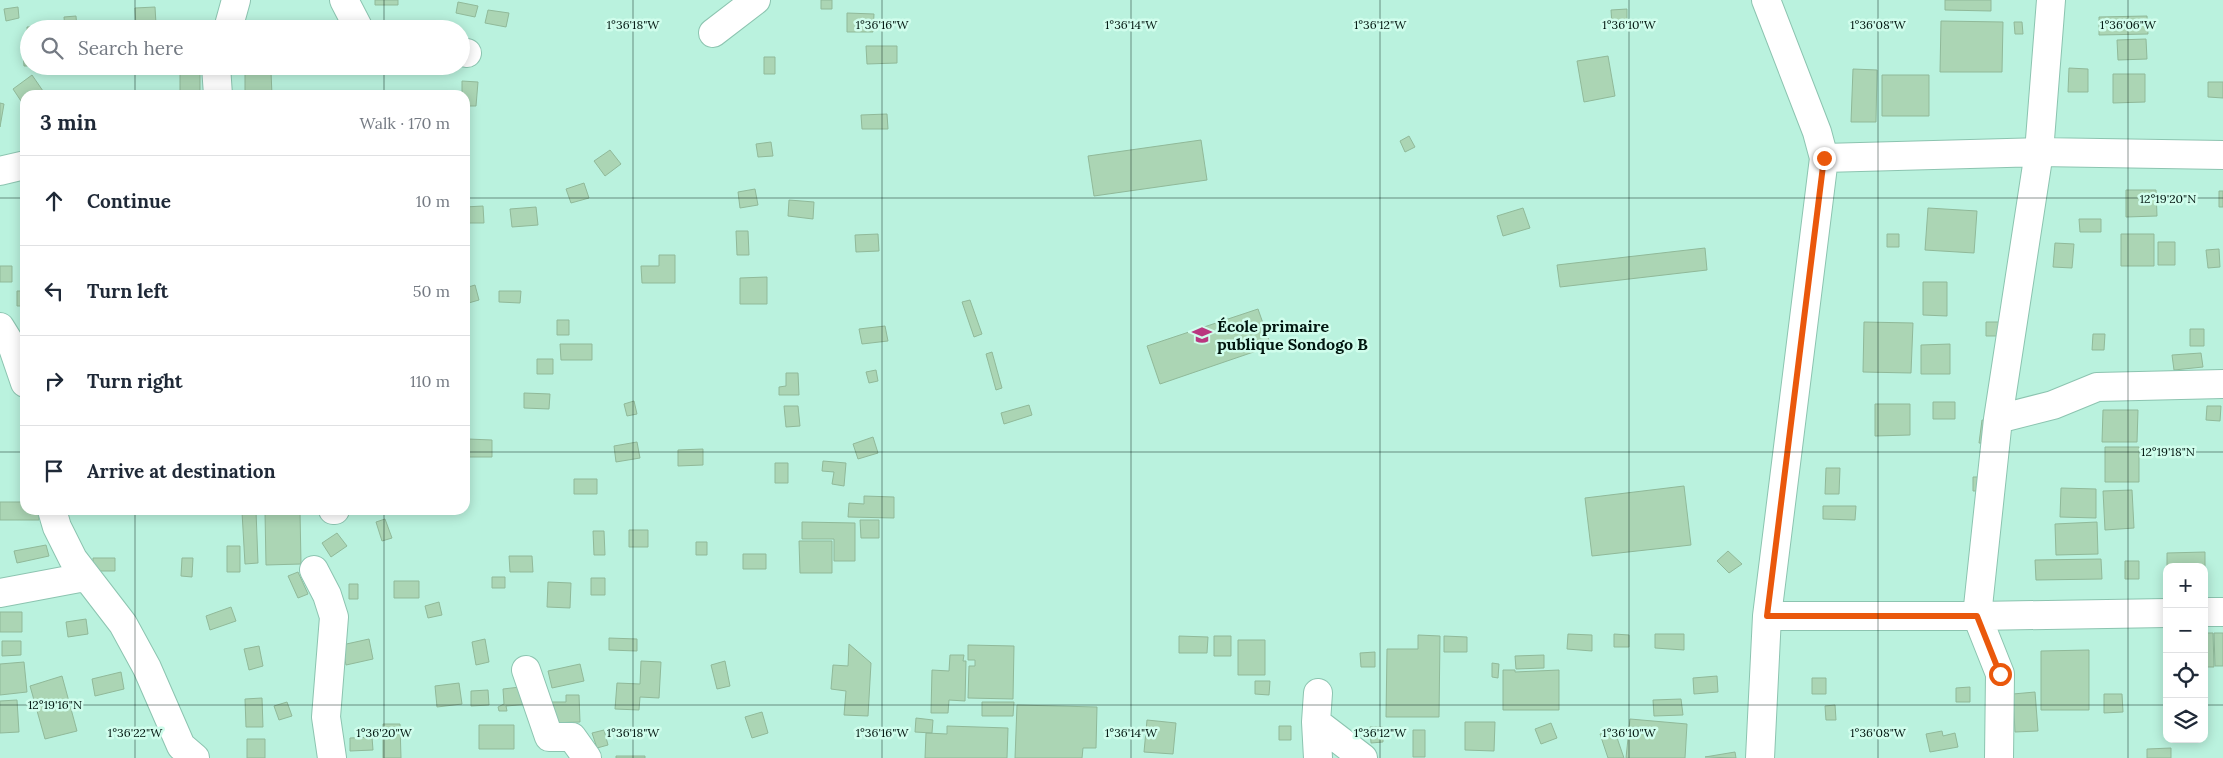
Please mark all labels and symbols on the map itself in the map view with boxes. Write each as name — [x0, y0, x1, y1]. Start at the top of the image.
text: 1°36'18"W — [607, 17, 660, 32]
text: 1°36'16"W — [856, 17, 909, 32]
text: 1°36'14"W — [1105, 17, 1158, 32]
text: 1°36'12"W — [1354, 17, 1407, 32]
text: 1°36'10"W — [1602, 17, 1657, 32]
text: 1°36'08"W — [1850, 17, 1907, 32]
text: 1°36'06"W — [2100, 17, 2157, 32]
route end — [1813, 147, 1836, 170]
text: 12°19'20"N — [2140, 191, 2196, 206]
place label: École primaire publique Sondogo B — [1217, 316, 1368, 354]
school or university icon: École primaire publique Sondogo B — [1191, 324, 1213, 346]
text: 12°19'18"N — [2141, 444, 2195, 459]
route start — [1989, 663, 2012, 686]
text: 12°19'16"N — [28, 697, 82, 712]
text: 1°36'22"W — [108, 725, 163, 740]
text: 1°36'20"W — [356, 725, 413, 740]
text: 1°36'18"W — [607, 725, 660, 740]
text: 1°36'16"W — [856, 725, 909, 740]
text: 1°36'14"W — [1105, 725, 1158, 740]
text: 1°36'12"W — [1354, 725, 1407, 740]
text: 1°36'10"W — [1602, 725, 1657, 740]
text: 1°36'08"W — [1850, 725, 1907, 740]

